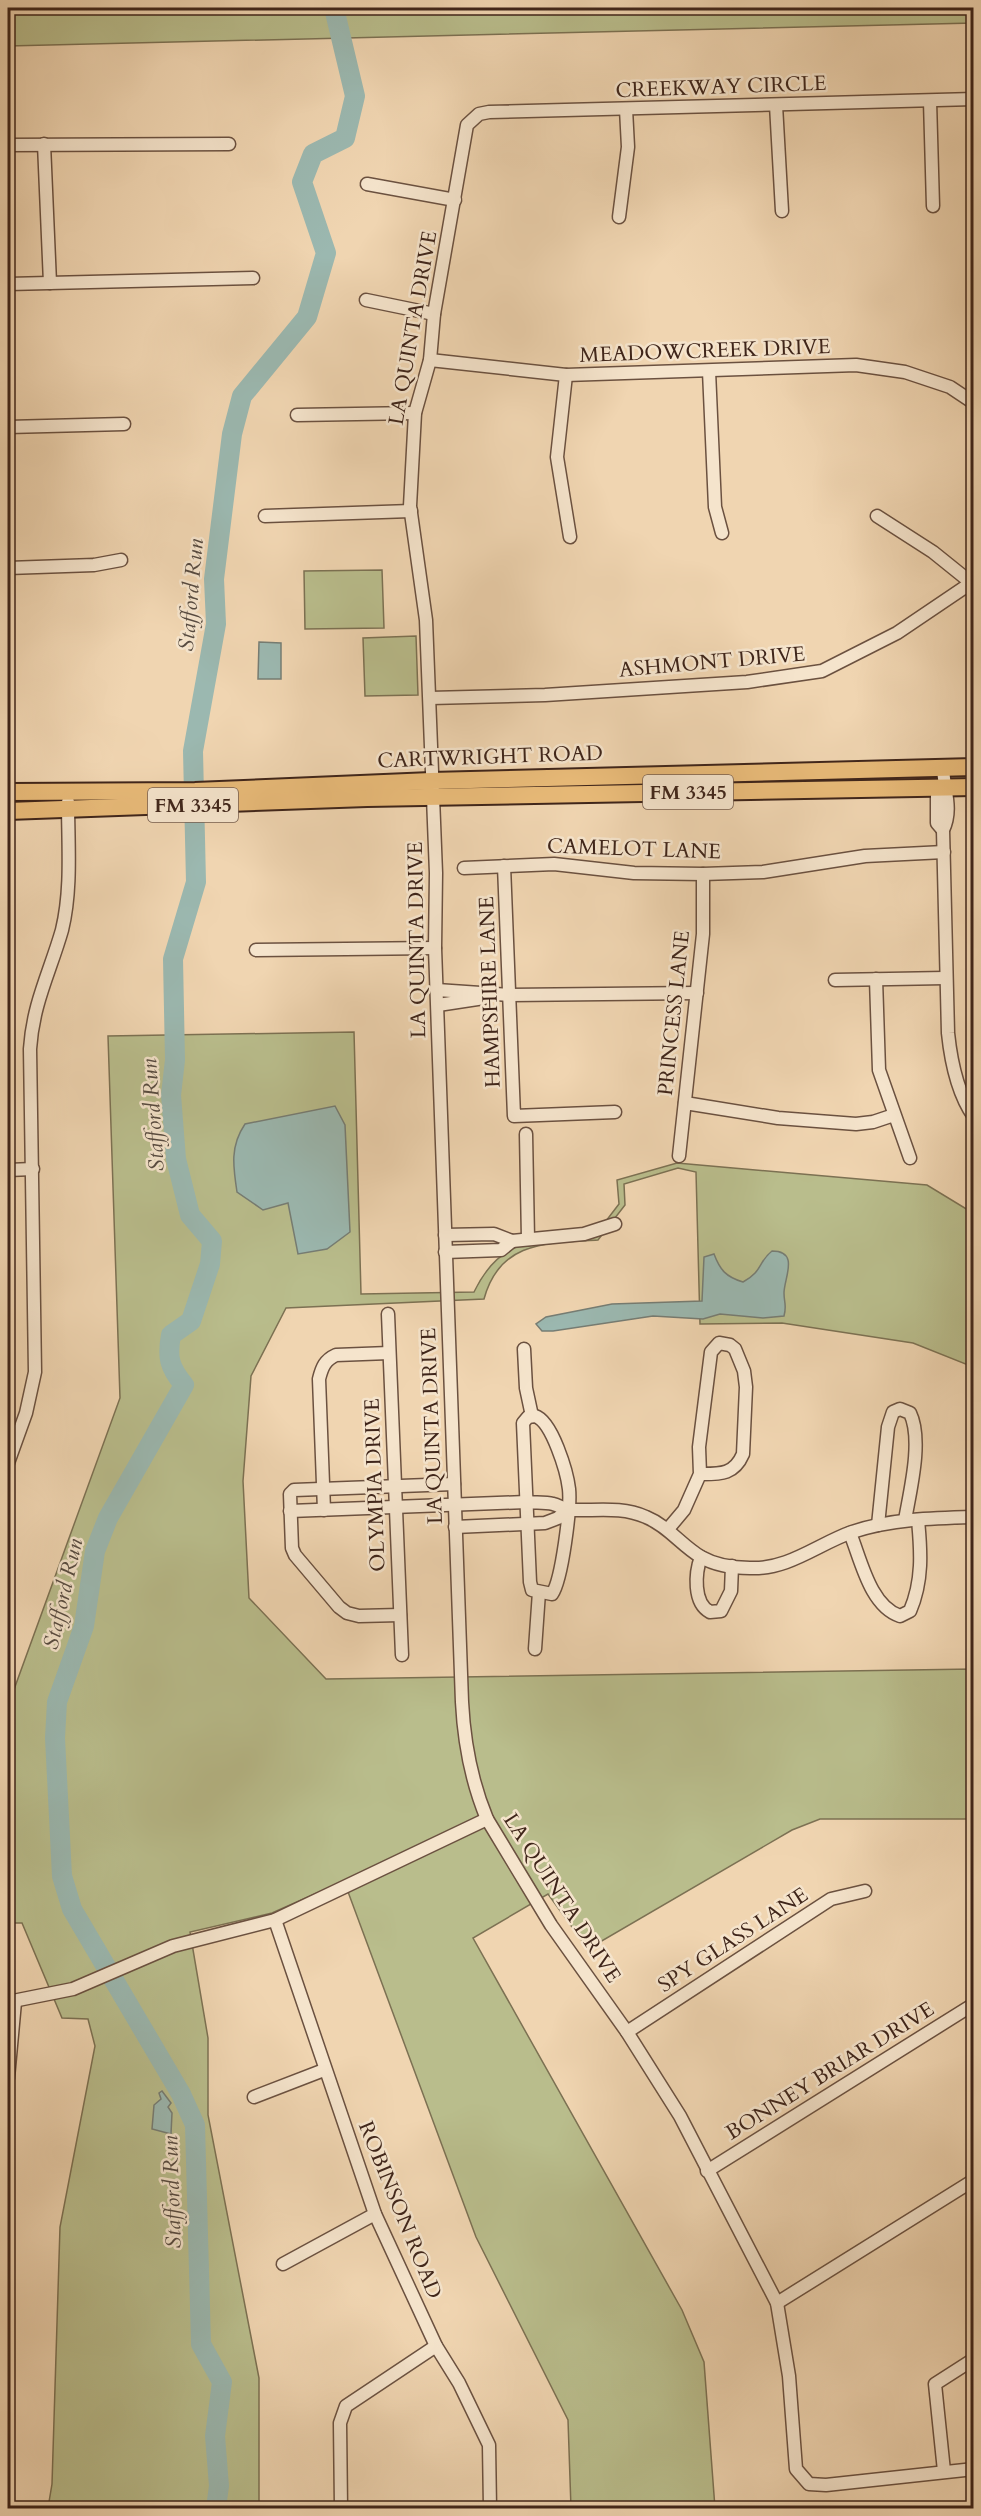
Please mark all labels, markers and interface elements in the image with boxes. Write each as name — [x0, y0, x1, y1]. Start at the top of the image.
street label: CREEKWAY CIRCLE — [615, 69, 827, 105]
street label: LA QUINTA DRIVE — [382, 229, 444, 427]
street label: MEADOWCREEK DRIVE — [579, 332, 831, 370]
water label: Stafford Run — [171, 537, 211, 653]
street label: ASHMONT DRIVE — [618, 639, 806, 685]
street label: CARTWRIGHT ROAD — [377, 739, 603, 775]
road number: FM 3345 — [643, 775, 733, 809]
road number: FM 3345 — [148, 788, 238, 822]
street label: CAMELOT LANE — [546, 831, 722, 867]
street label: LA QUINTA DRIVE — [401, 841, 433, 1039]
street label: HAMPSHIRE LANE — [472, 896, 508, 1088]
street label: PRINCESS LANE — [651, 929, 697, 1097]
water label: Stafford Run — [134, 1057, 172, 1172]
street label: LA QUINTA DRIVE — [414, 1327, 450, 1525]
street label: OLYMPIA DRIVE — [357, 1398, 393, 1572]
water label: Stafford Run — [36, 1535, 90, 1652]
street label: LA QUINTA DRIVE — [496, 1808, 628, 1988]
street label: SPY GLASS LANE — [652, 1881, 814, 1999]
street label: BONNEY BRIAR DRIVE — [720, 1995, 940, 2147]
street label: ROBINSON ROAD — [351, 2117, 449, 2303]
water label: Stafford Run — [155, 2135, 189, 2249]

